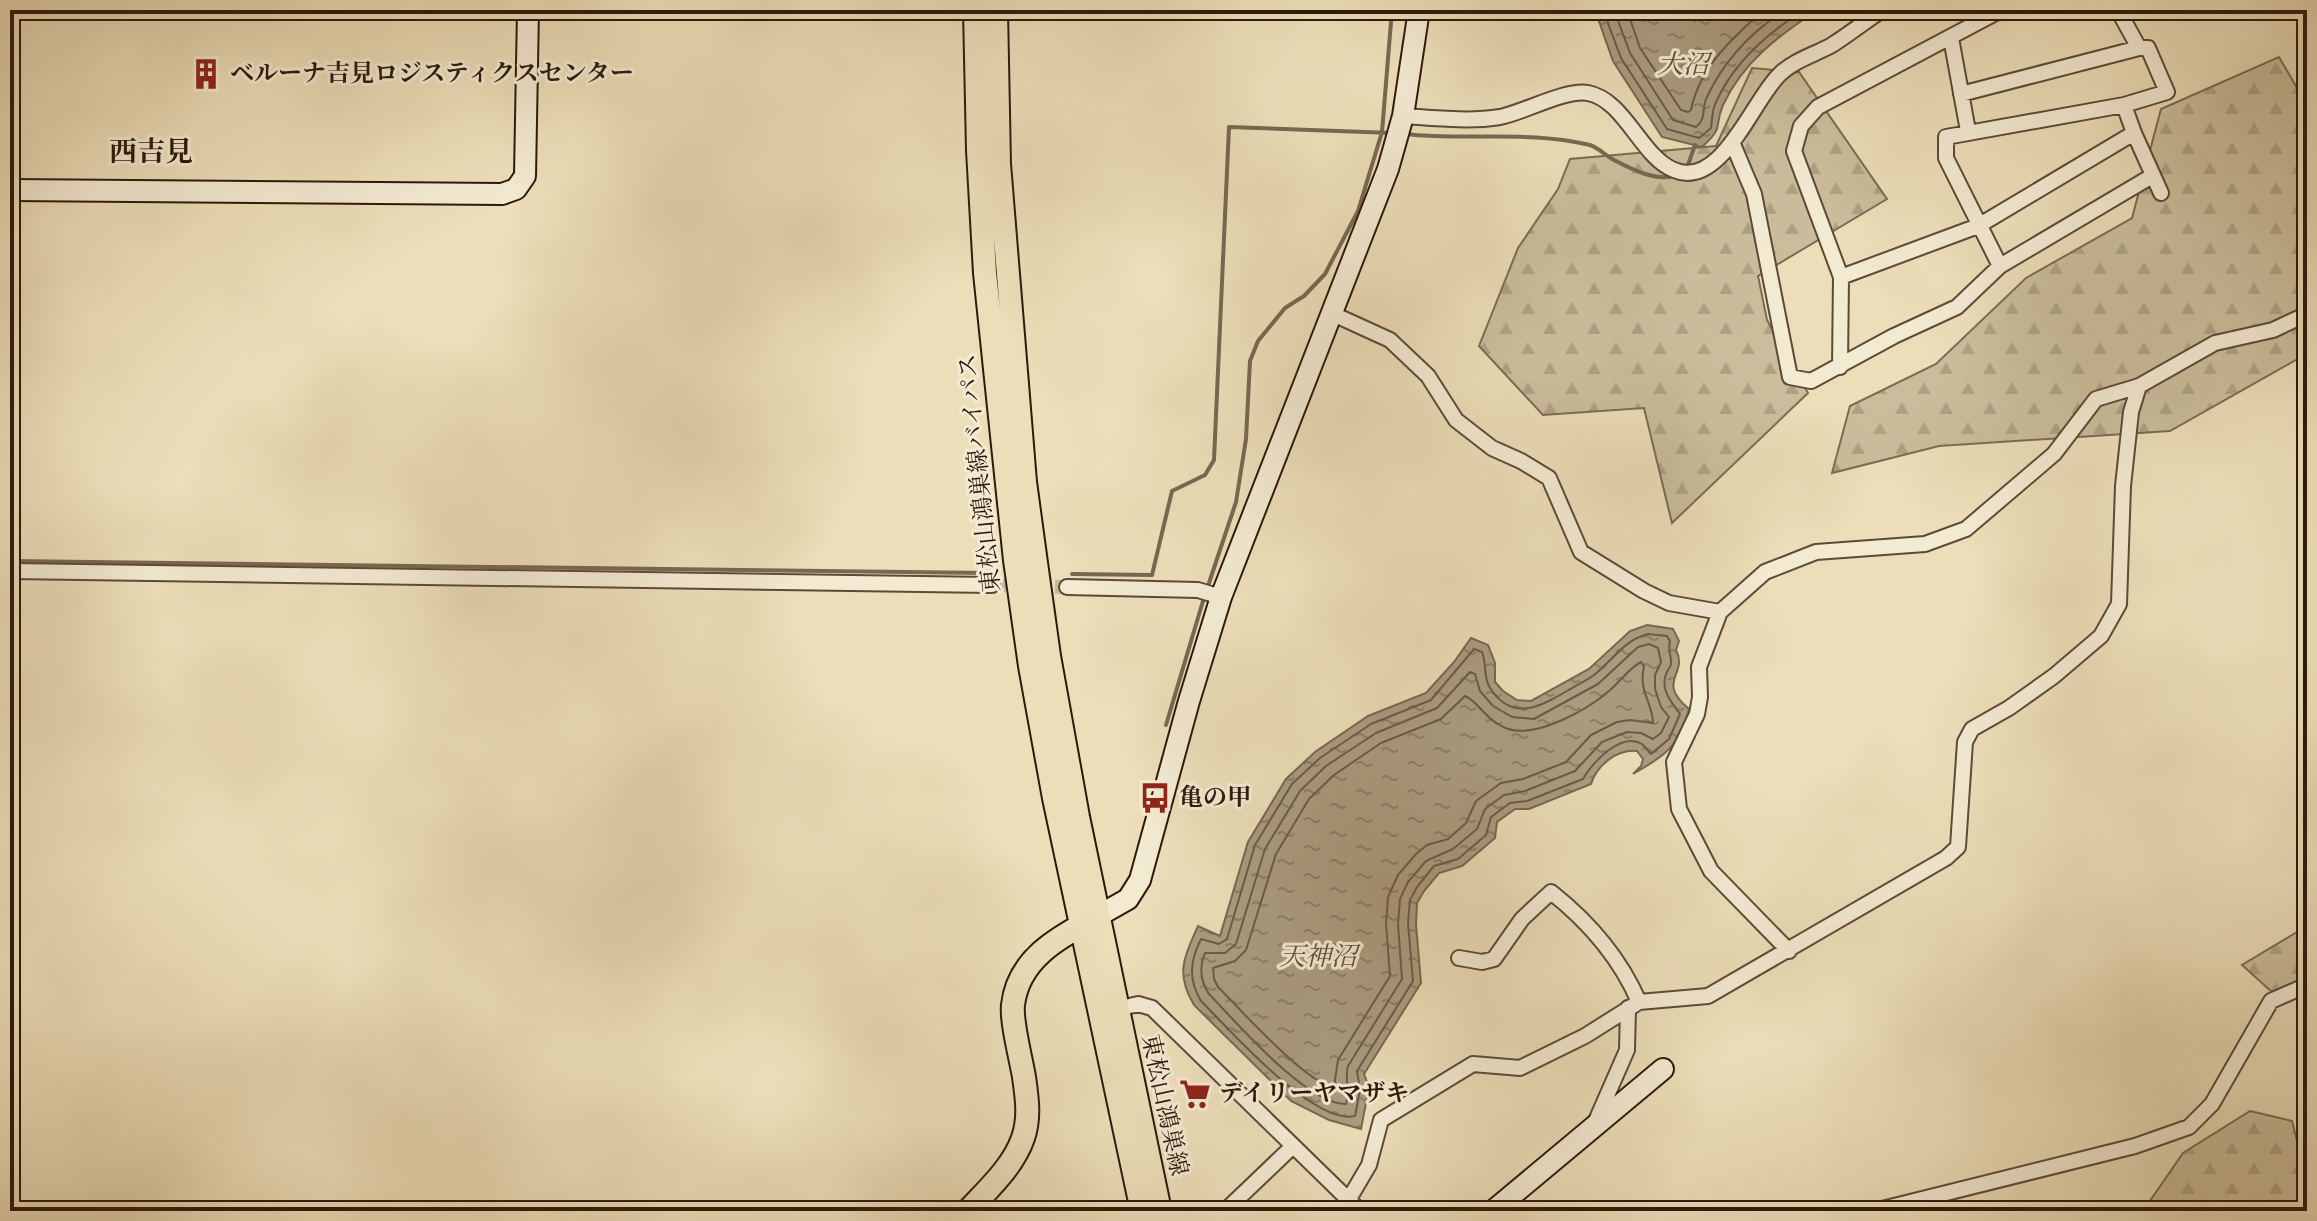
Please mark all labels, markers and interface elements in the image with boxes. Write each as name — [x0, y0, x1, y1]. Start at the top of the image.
water label: 大沼 — [1657, 49, 1713, 81]
building icon: ベルーナ吉見ロジスティクスセンター — [189, 57, 223, 91]
place label: ベルーナ吉見ロジスティクスセンター — [230, 59, 634, 89]
district label: 西吉見 — [109, 135, 193, 170]
street label: 東松山鴻巣線バイパス — [953, 352, 1007, 594]
bus stop icon: 亀の甲 — [1138, 781, 1172, 815]
place label: 亀の甲 — [1179, 783, 1251, 813]
water label: 天神沼 — [1279, 941, 1361, 973]
street label: 東松山鴻巣線 — [1134, 1031, 1194, 1179]
supermarket icon: デイリーヤマザキ — [1178, 1077, 1212, 1111]
place label: デイリーヤマザキ — [1219, 1079, 1409, 1109]

